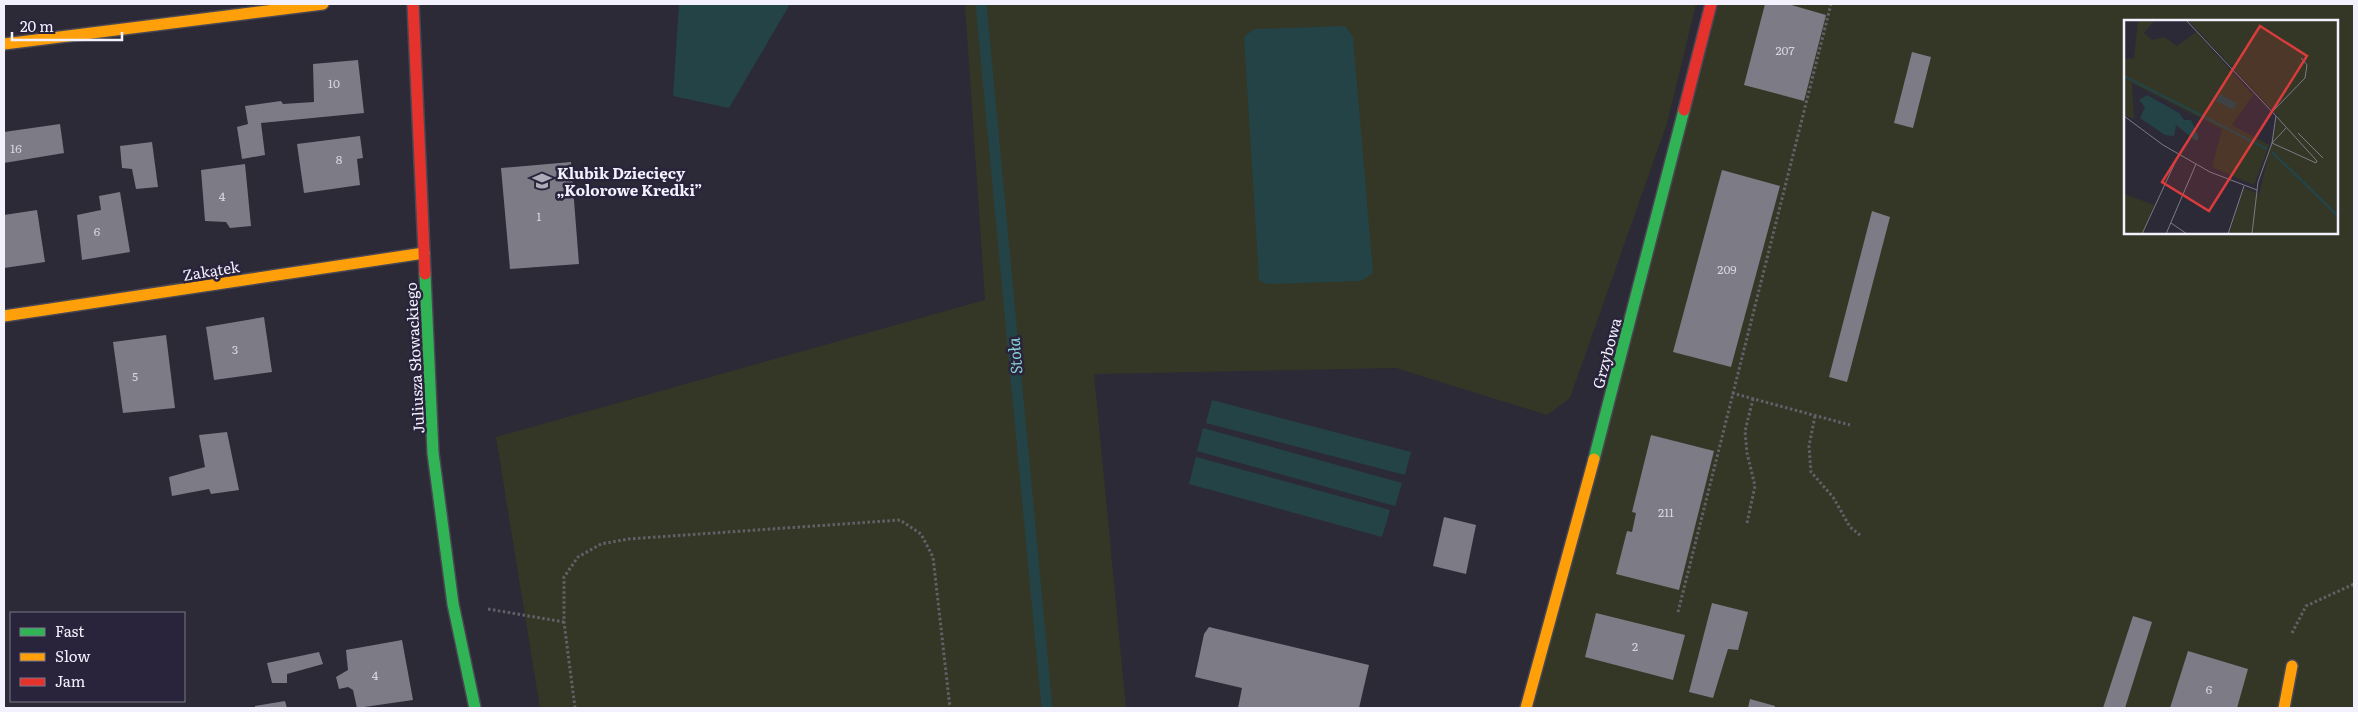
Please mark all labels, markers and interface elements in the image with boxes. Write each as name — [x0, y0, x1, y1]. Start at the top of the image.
scale bar — [12, 10, 122, 42]
text: 20 m — [20, 14, 54, 37]
inset map — [2124, 20, 2338, 234]
house number: 207 — [1775, 41, 1795, 59]
house number: 10 — [328, 74, 340, 92]
house number: 16 — [10, 139, 22, 157]
house number: 8 — [336, 150, 343, 168]
place label: Klubik Dziecięcy „Kolorowe Kredki” — [557, 161, 702, 201]
school or university icon: Klubik Dziecięcy „Kolorowe Kredki” — [531, 170, 553, 192]
house number: 4 — [219, 187, 226, 205]
house number: 1 — [537, 207, 542, 225]
house number: 6 — [94, 222, 101, 240]
street label: Zakątek — [181, 254, 242, 286]
house number: 209 — [1717, 260, 1737, 278]
street label: Juliusza Słowackiego — [399, 282, 429, 434]
street label: Grzybowa — [1585, 314, 1627, 391]
water label: Stoła — [1000, 336, 1028, 375]
house number: 3 — [232, 340, 238, 358]
house number: 5 — [132, 367, 138, 385]
house number: 211 — [1658, 503, 1674, 521]
legend — [10, 612, 185, 702]
text: Fast — [55, 619, 84, 642]
house number: 2 — [1632, 637, 1638, 655]
text: Slow — [55, 644, 90, 667]
house number: 4 — [372, 666, 379, 684]
text: Jam — [55, 669, 86, 692]
house number: 6 — [2206, 680, 2213, 698]

